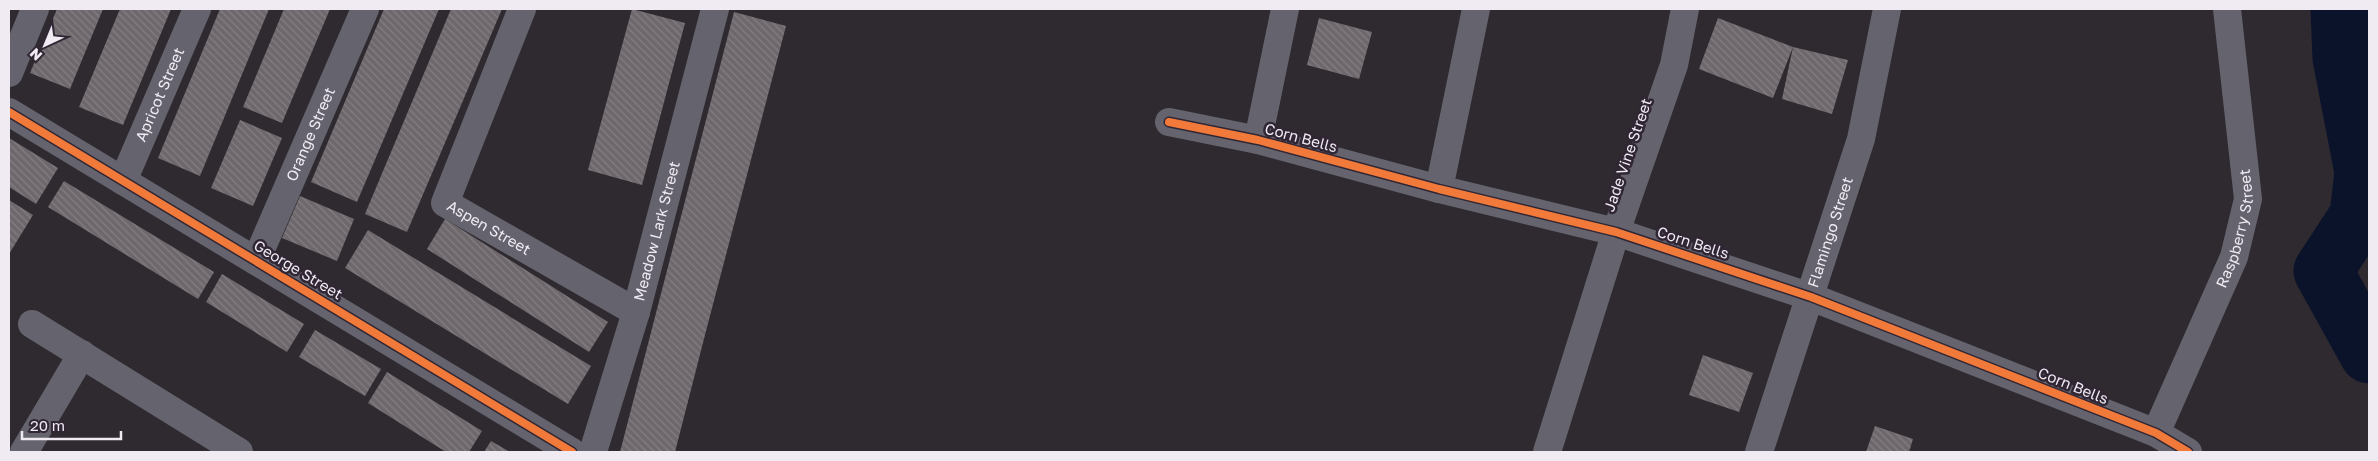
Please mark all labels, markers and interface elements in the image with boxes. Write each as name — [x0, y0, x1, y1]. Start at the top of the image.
north arrow — [20, 20, 70, 70]
street label: Apricot Street — [131, 44, 187, 144]
text: N — [26, 45, 45, 65]
street label: Orange Street — [282, 84, 338, 184]
street label: Jade Vine Street — [1599, 96, 1655, 214]
street label: Corn Bells — [1263, 119, 1340, 155]
street label: Meadow Lark Street — [629, 159, 683, 303]
street label: Raspberry Street — [2212, 168, 2256, 290]
street label: Flamingo Street — [1803, 174, 1856, 290]
street label: Aspen Street — [444, 196, 534, 258]
street label: Corn Bells — [1655, 222, 1731, 262]
street label: George Street — [251, 236, 346, 303]
street label: Corn Bells — [2036, 363, 2111, 407]
scale bar — [22, 408, 121, 440]
text: 20 m — [30, 416, 65, 434]

